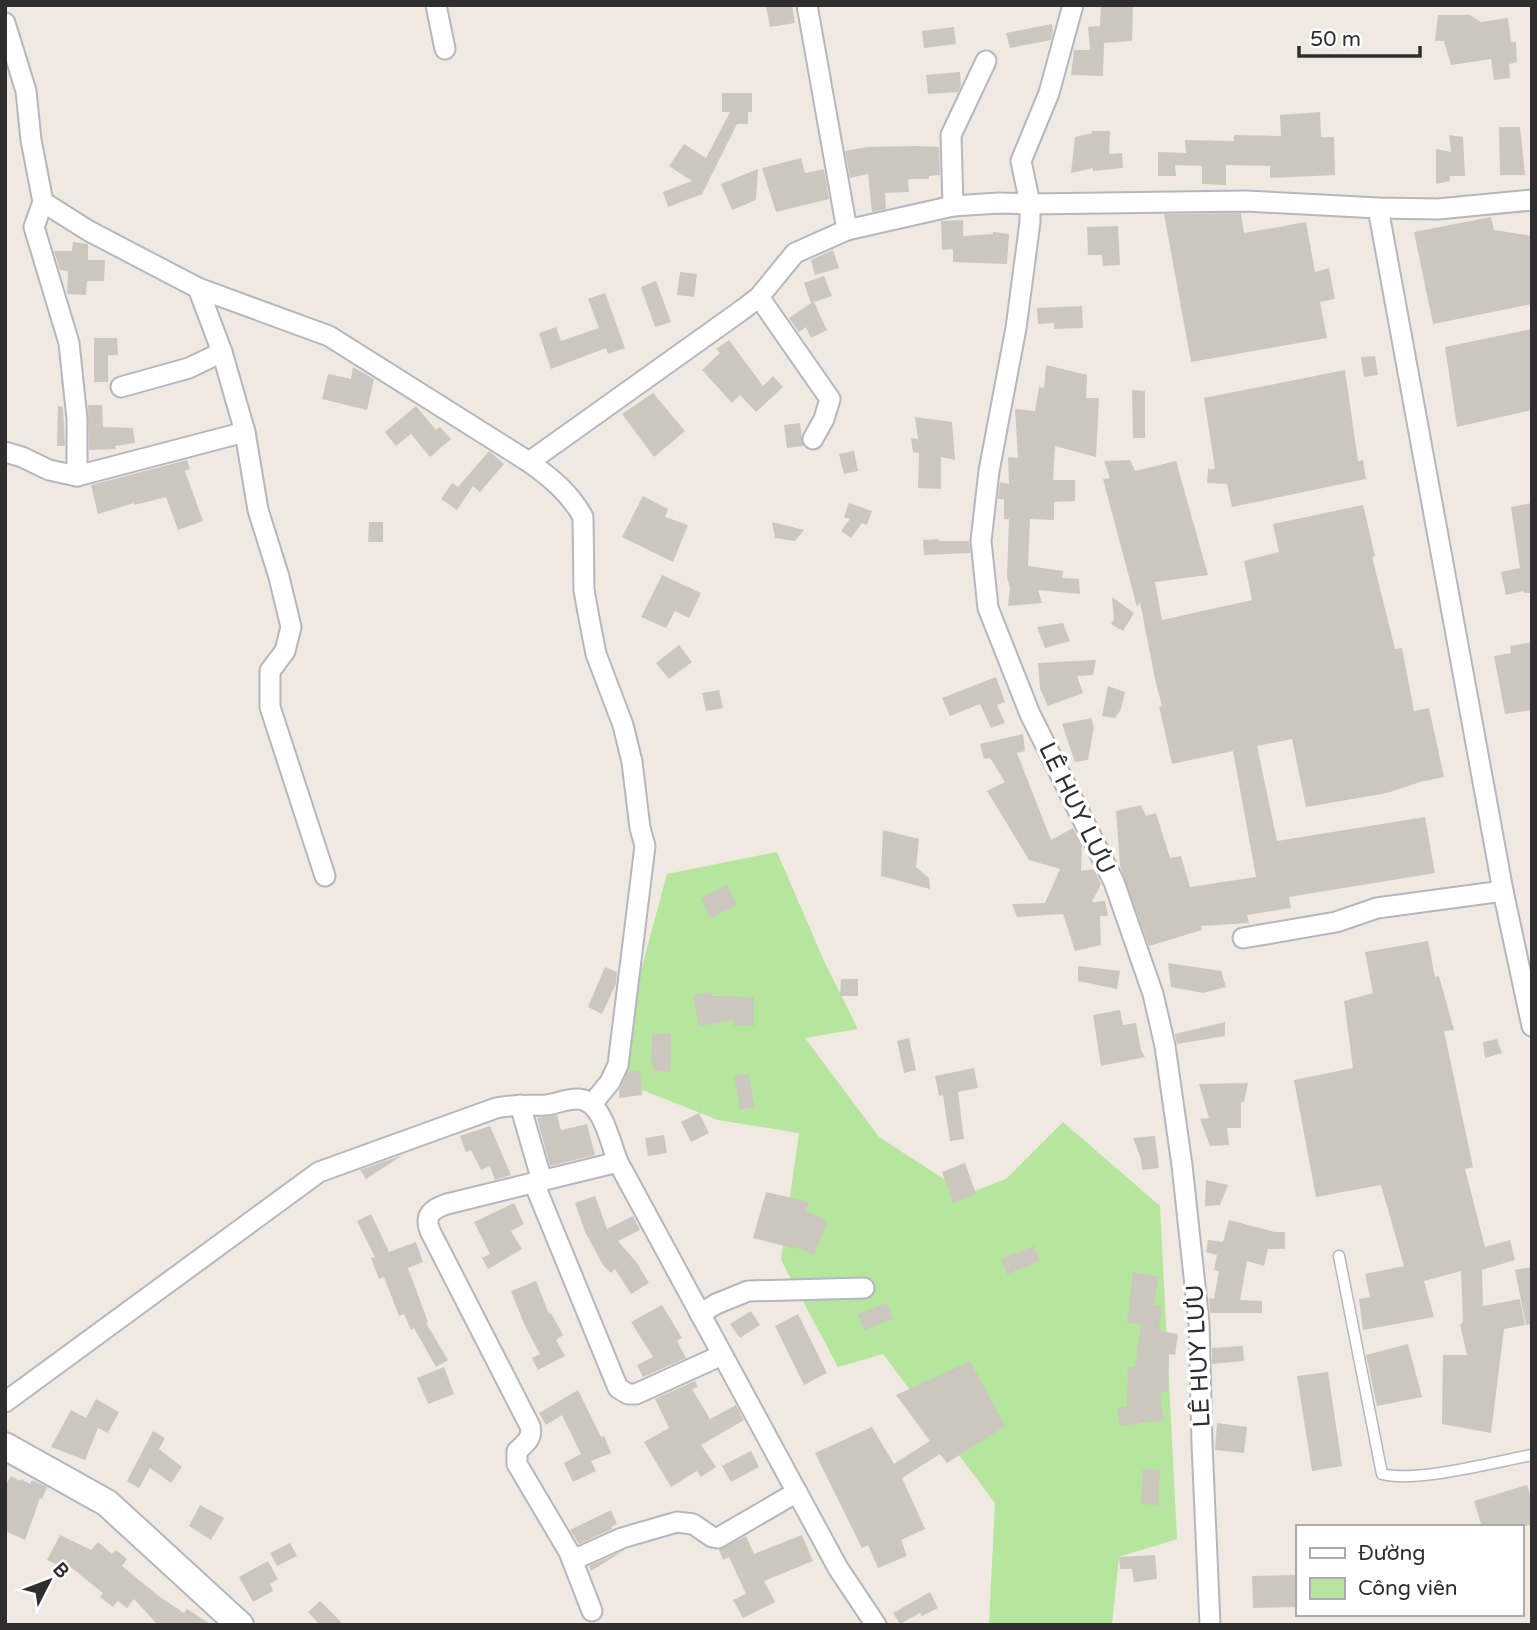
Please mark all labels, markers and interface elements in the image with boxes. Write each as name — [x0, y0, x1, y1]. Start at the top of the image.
scale bar — [1299, 14, 1420, 58]
text: 50 m — [1310, 27, 1361, 52]
street label: LÊ HUY LƯU — [1032, 738, 1121, 879]
street label: LÊ HUY LƯU — [1180, 1284, 1217, 1428]
legend — [1296, 1525, 1523, 1616]
text: Đường — [1358, 1541, 1426, 1566]
north arrow — [14, 1546, 84, 1616]
text: B — [48, 1558, 73, 1583]
text: Công viên — [1358, 1576, 1458, 1601]

